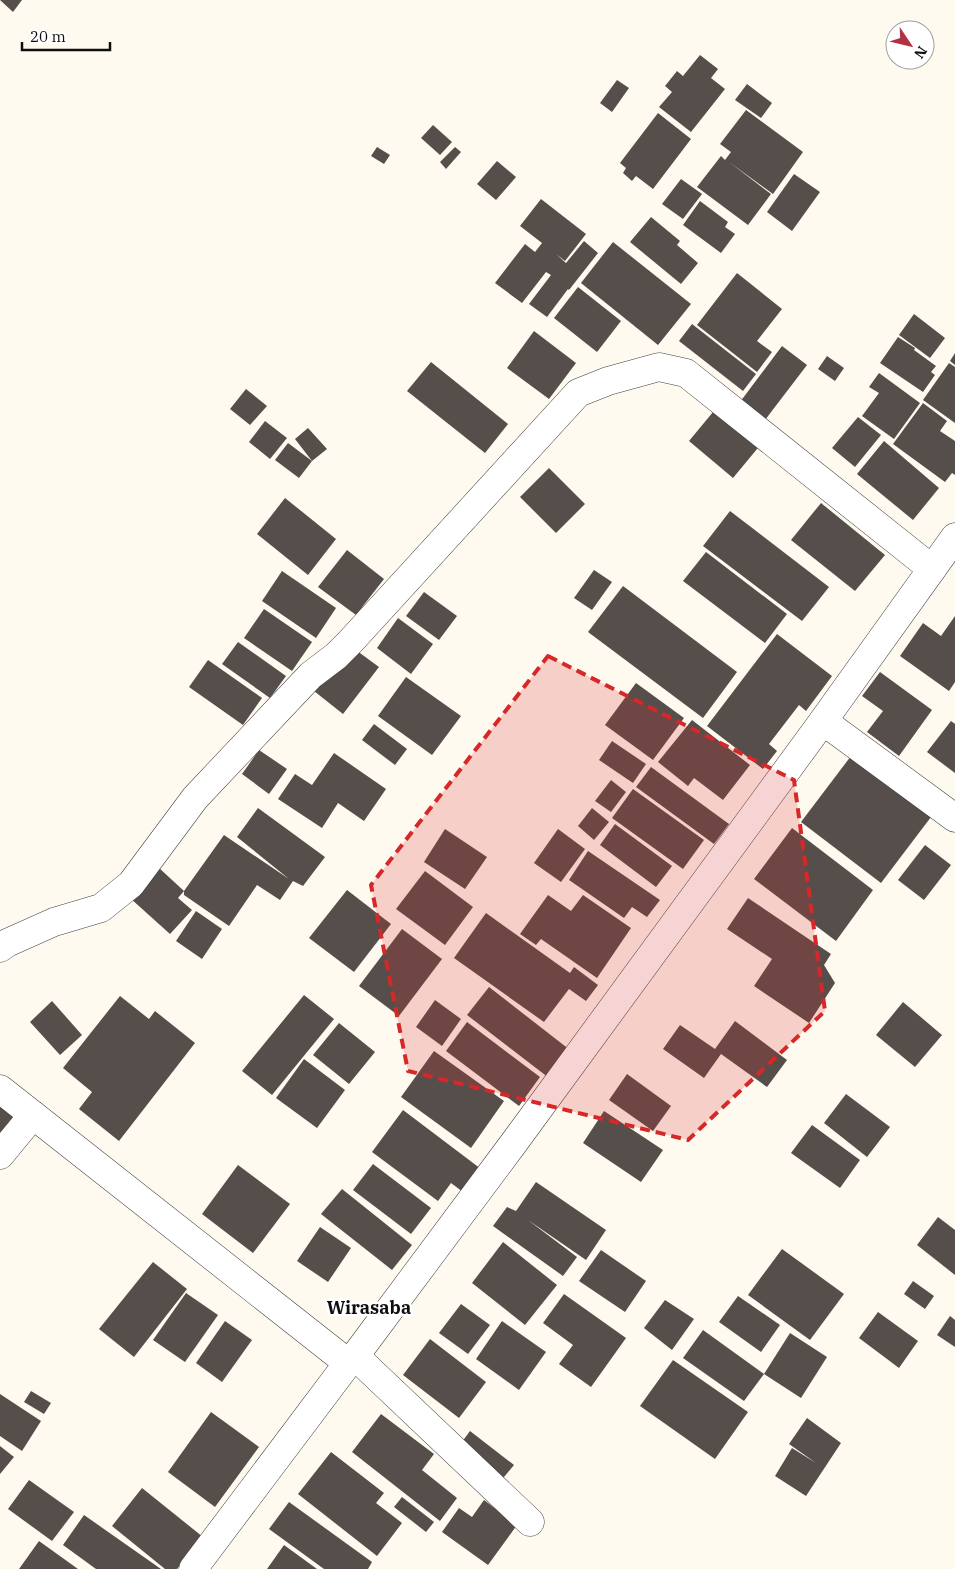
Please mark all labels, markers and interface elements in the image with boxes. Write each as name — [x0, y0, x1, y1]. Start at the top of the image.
scale bar — [22, 20, 110, 52]
north arrow — [885, 20, 935, 70]
text: 20 m — [30, 27, 66, 46]
text: N — [910, 43, 931, 62]
district label: Wirasaba — [327, 1296, 411, 1319]

